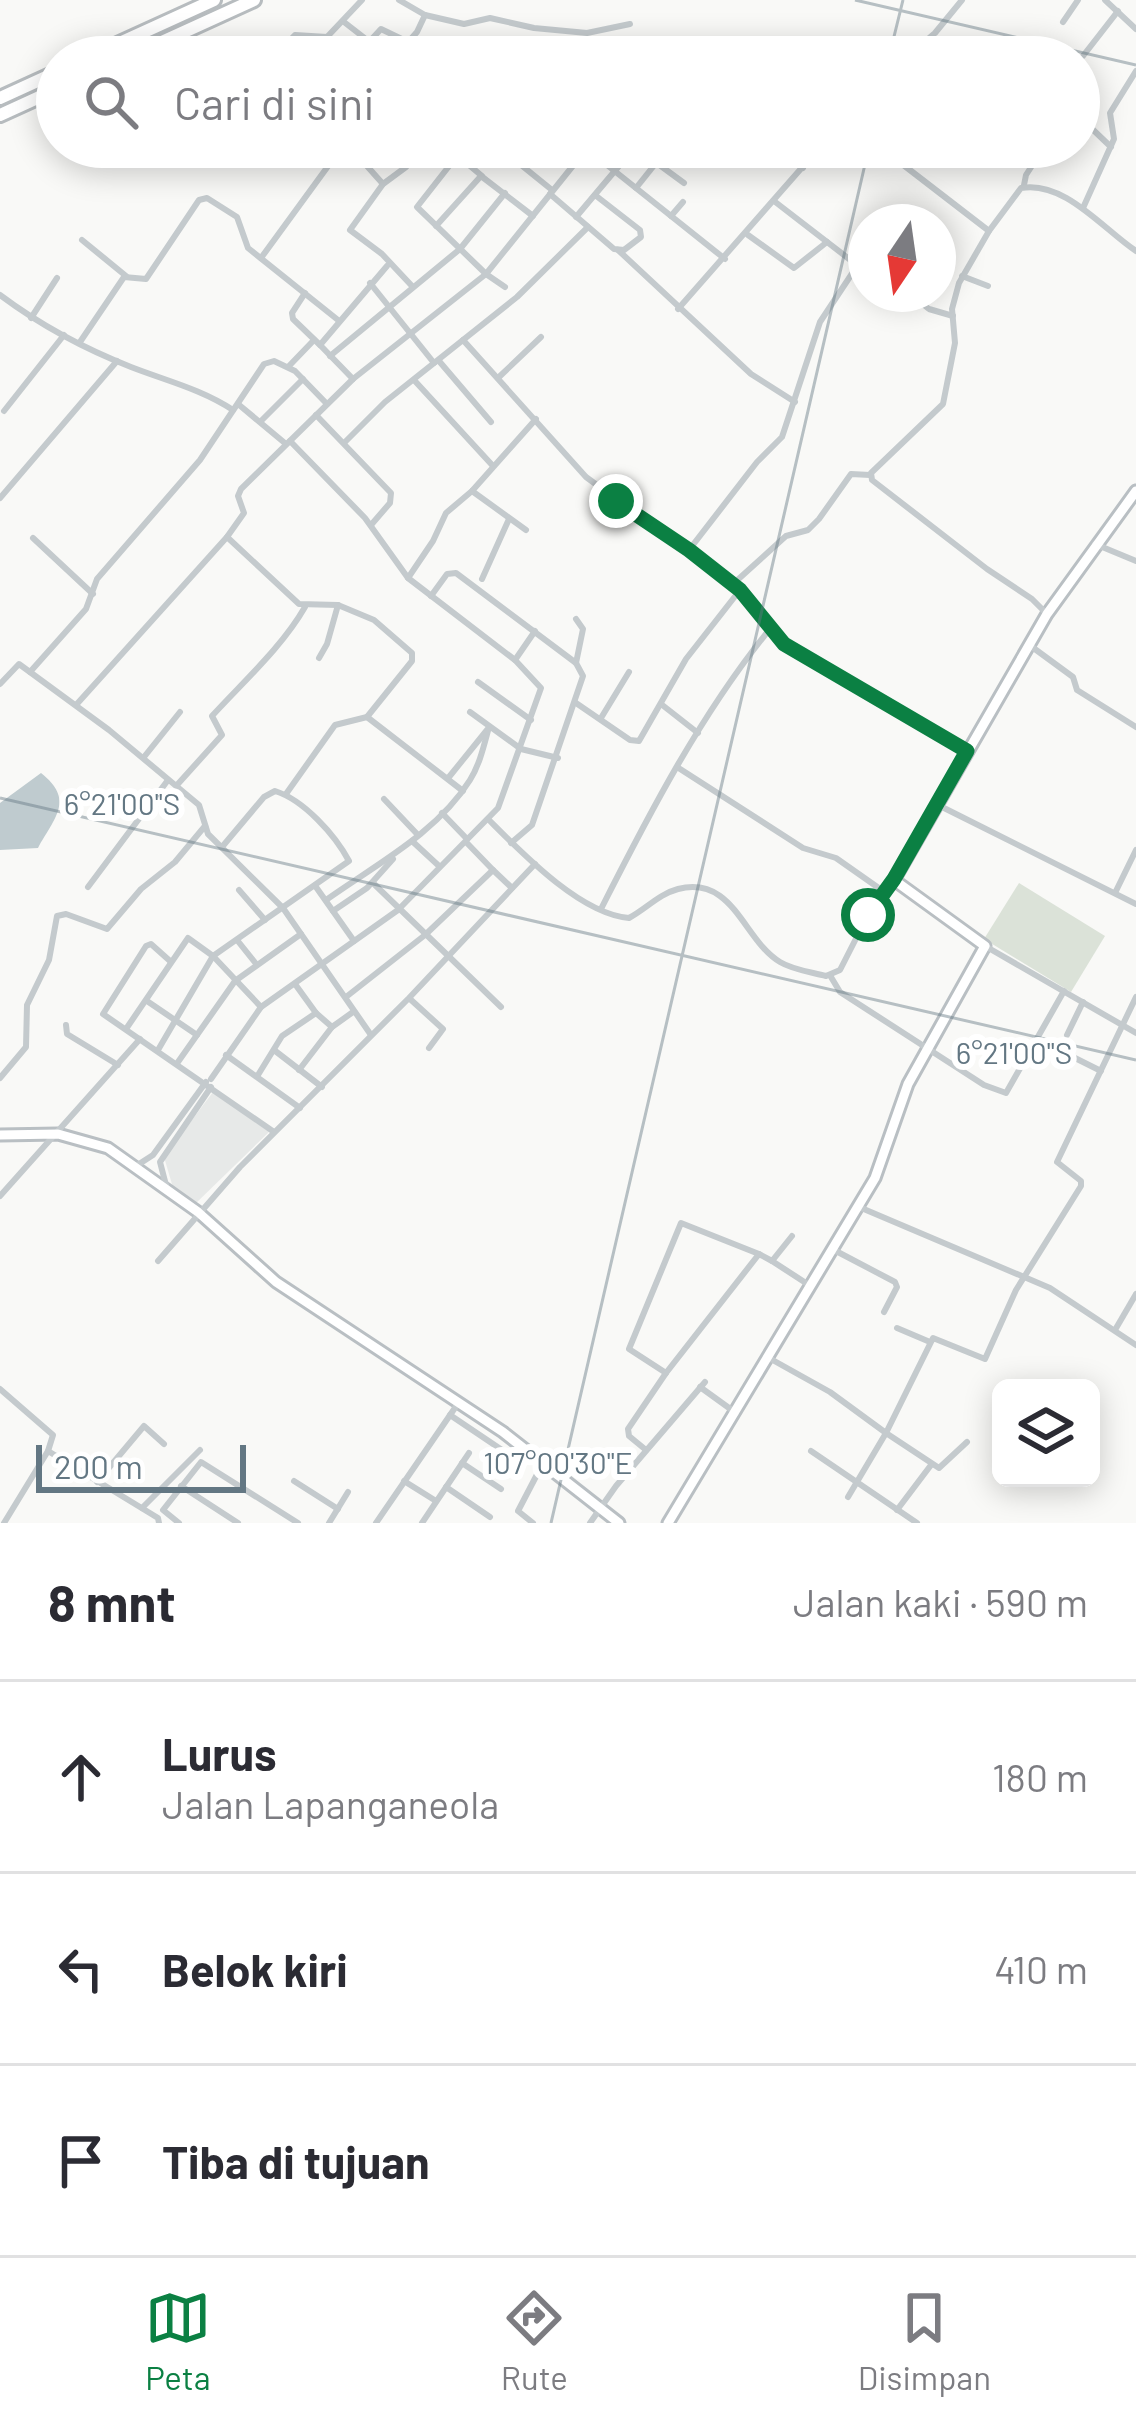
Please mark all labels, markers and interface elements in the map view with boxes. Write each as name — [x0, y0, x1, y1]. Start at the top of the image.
search box — [36, 36, 1100, 168]
icon: search — [78, 69, 144, 135]
text: Cari di sini — [174, 75, 375, 129]
north arrow — [848, 204, 956, 312]
route end — [589, 474, 643, 528]
text: 6°21'00"S — [64, 785, 180, 821]
route start — [841, 888, 895, 942]
text: 6°21'00"S — [956, 1034, 1072, 1070]
map controls — [992, 1379, 1100, 1487]
button: layers — [992, 1379, 1100, 1487]
scale bar — [36, 1439, 246, 1492]
text: 107°00'30"E — [483, 1444, 633, 1480]
text: 200 m — [54, 1446, 143, 1486]
text: 8 mnt — [48, 1571, 176, 1632]
text: Jalan kaki · 590 m — [793, 1578, 1088, 1625]
text: Lurus — [162, 1726, 277, 1780]
icon: ahead — [48, 1744, 114, 1810]
text: 180 m — [992, 1753, 1088, 1800]
text: Jalan Lapanganeola — [162, 1780, 499, 1827]
icon: left — [48, 1936, 114, 2002]
text: Belok kiri — [162, 1942, 348, 1996]
text: 410 m — [994, 1945, 1088, 1992]
icon: arrive — [48, 2128, 114, 2194]
text: Tiba di tujuan — [162, 2134, 430, 2188]
tab: Peta — [145, 2285, 211, 2397]
tab: Rute — [501, 2285, 568, 2397]
tab: Disimpan — [858, 2285, 991, 2397]

